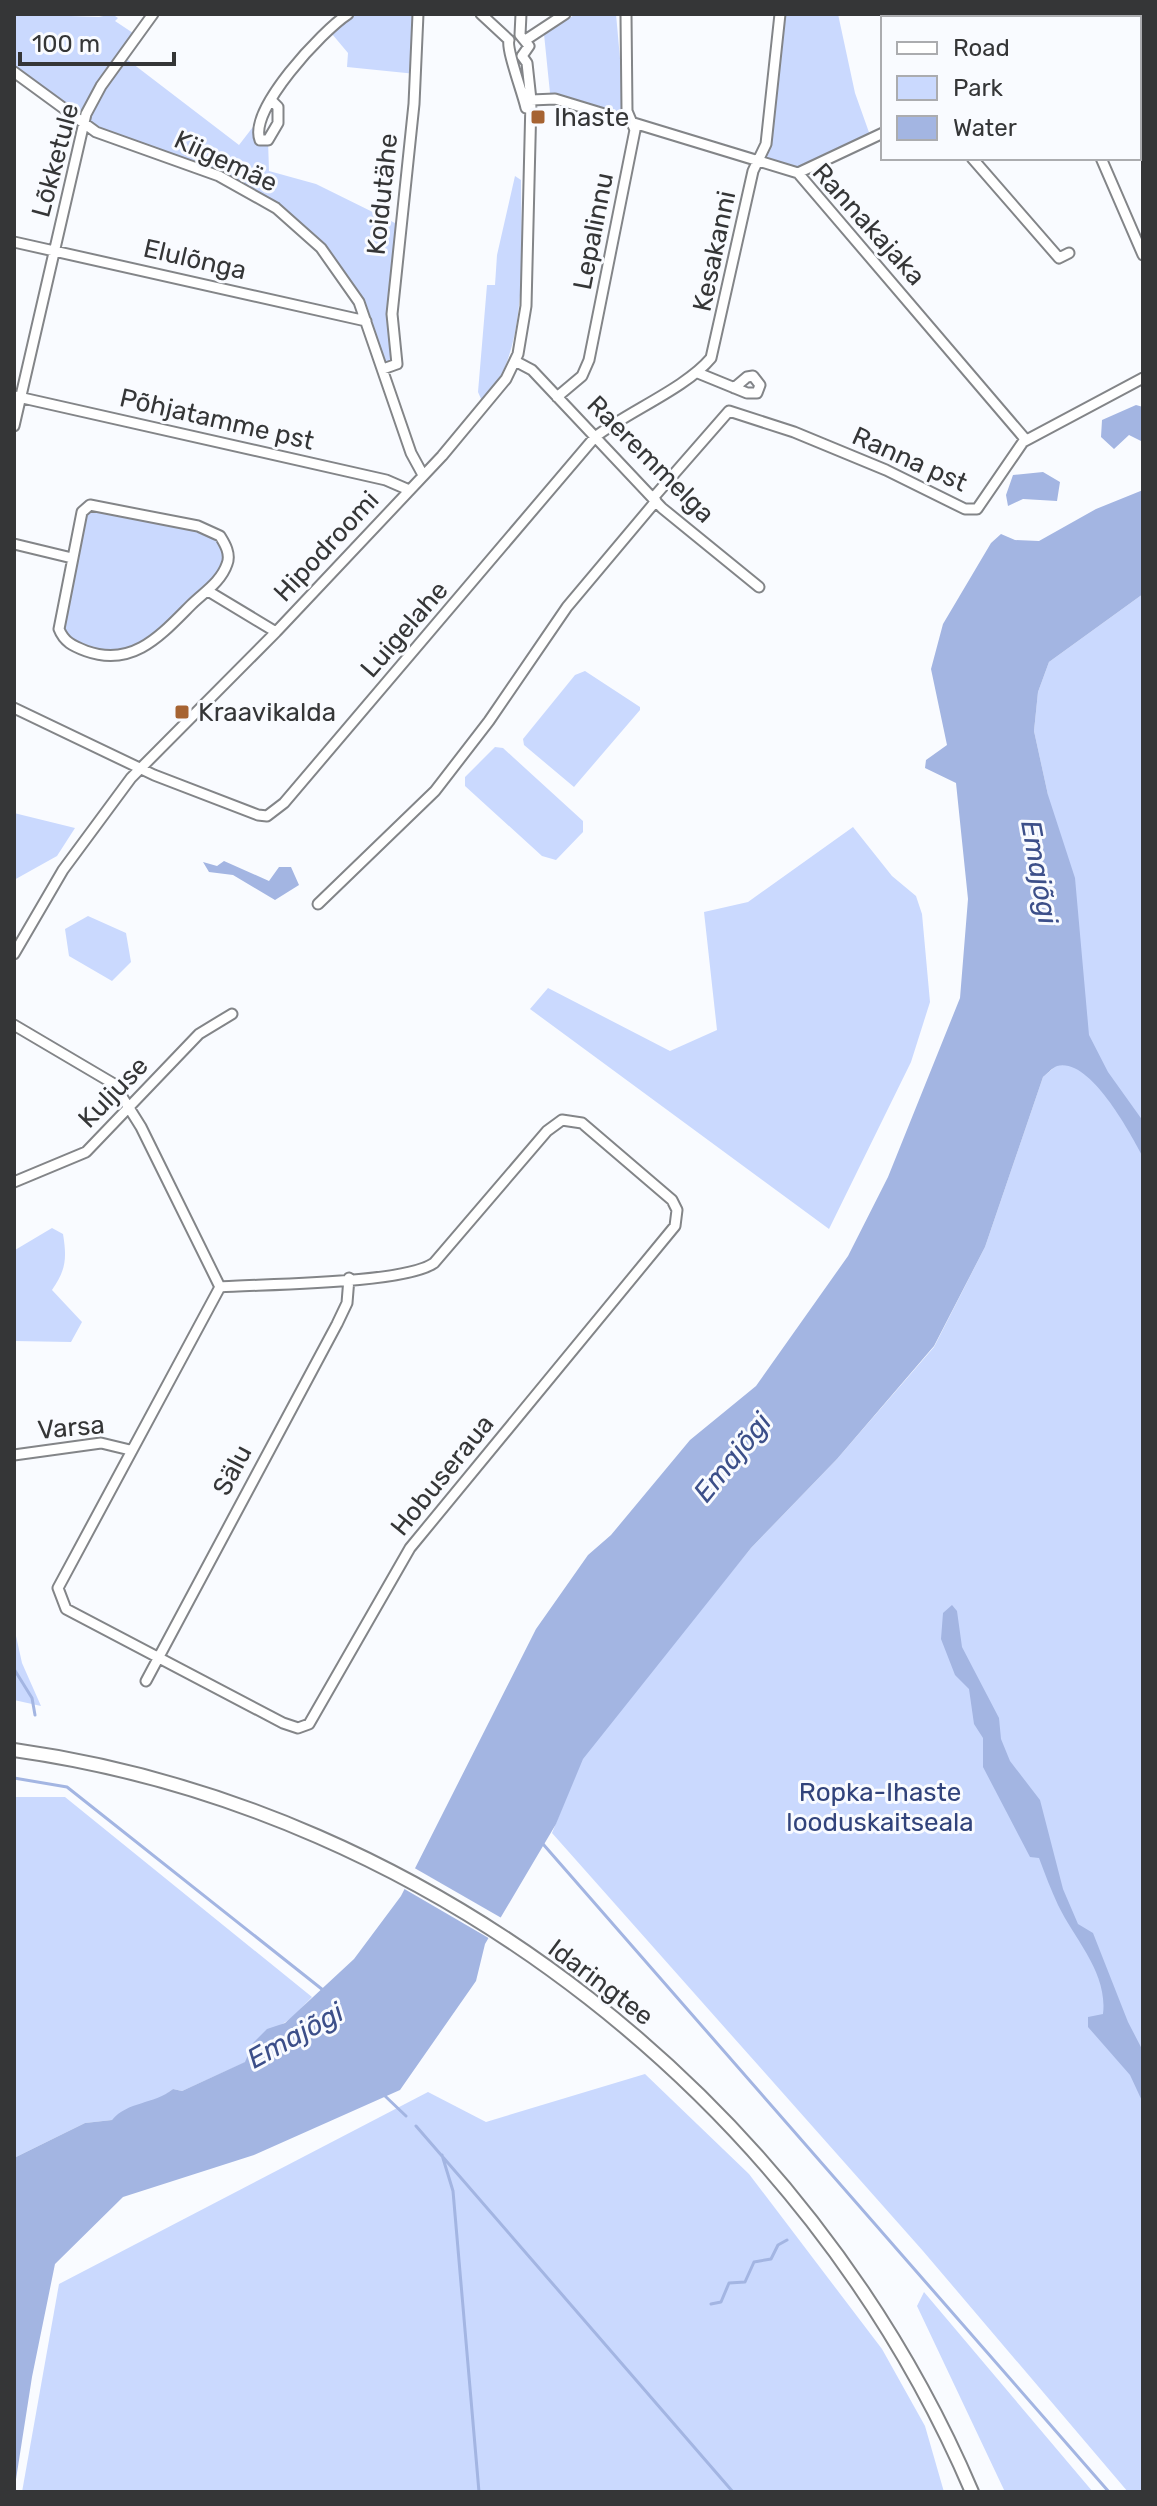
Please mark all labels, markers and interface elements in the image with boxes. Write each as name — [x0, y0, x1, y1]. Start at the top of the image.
scale bar — [20, 16, 174, 66]
legend — [881, 16, 1141, 160]
text: 100 m — [32, 30, 100, 58]
text: Road — [953, 34, 1010, 62]
text: Park — [953, 74, 1004, 102]
street label: Lõkketule — [25, 100, 86, 220]
place label: Ihaste — [554, 102, 629, 133]
marker: Ihaste — [529, 108, 547, 126]
text: Water — [953, 114, 1017, 142]
street label: Kiigemäe — [169, 124, 282, 199]
street label: Koidutähe — [361, 132, 404, 256]
street label: Rannakajaka — [806, 157, 931, 292]
street label: Lepalinnu — [567, 170, 620, 292]
street label: Kesakanni — [687, 188, 742, 314]
street label: Elulõnga — [140, 233, 249, 286]
street label: Põhjatamme pst — [117, 382, 317, 457]
street label: Raeremmelga — [581, 389, 721, 529]
street label: Ranna pst — [848, 420, 972, 499]
street label: Hipodroomi — [267, 485, 385, 608]
street label: Luigelahe — [354, 575, 455, 684]
place label: Kraavikalda — [198, 697, 336, 728]
marker: Kraavikalda — [173, 703, 191, 721]
water label: Emajõgi — [1014, 818, 1065, 928]
street label: Kuljuse — [72, 1050, 155, 1134]
water label: Emajõgi — [687, 1405, 779, 1508]
street label: Varsa — [36, 1409, 106, 1446]
street label: Hobuseraua — [384, 1409, 501, 1542]
street label: Sälu — [206, 1440, 258, 1501]
park label: Ropka-Ihaste looduskaitseala — [786, 1777, 974, 1838]
street label: Idaringtee — [542, 1933, 659, 2032]
water label: Emajõgi — [241, 1995, 350, 2075]

